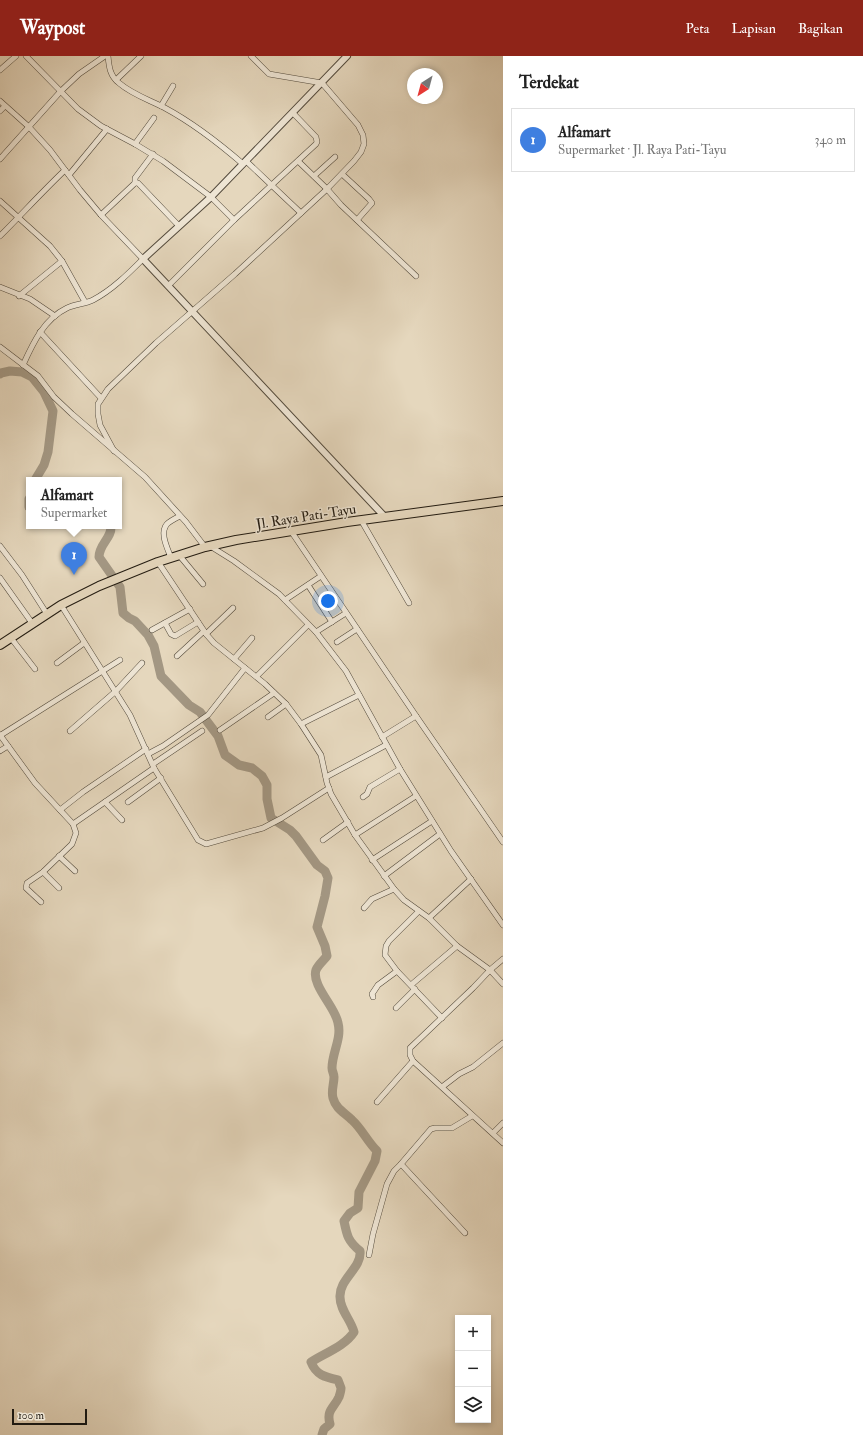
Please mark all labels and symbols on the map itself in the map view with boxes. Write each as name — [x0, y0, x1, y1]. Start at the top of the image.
north arrow — [407, 68, 443, 104]
street label: Jl. Raya Pati-Tayu — [254, 500, 357, 534]
pin: 1 — [61, 542, 87, 575]
your location — [318, 591, 338, 611]
scale bar — [12, 1407, 87, 1426]

